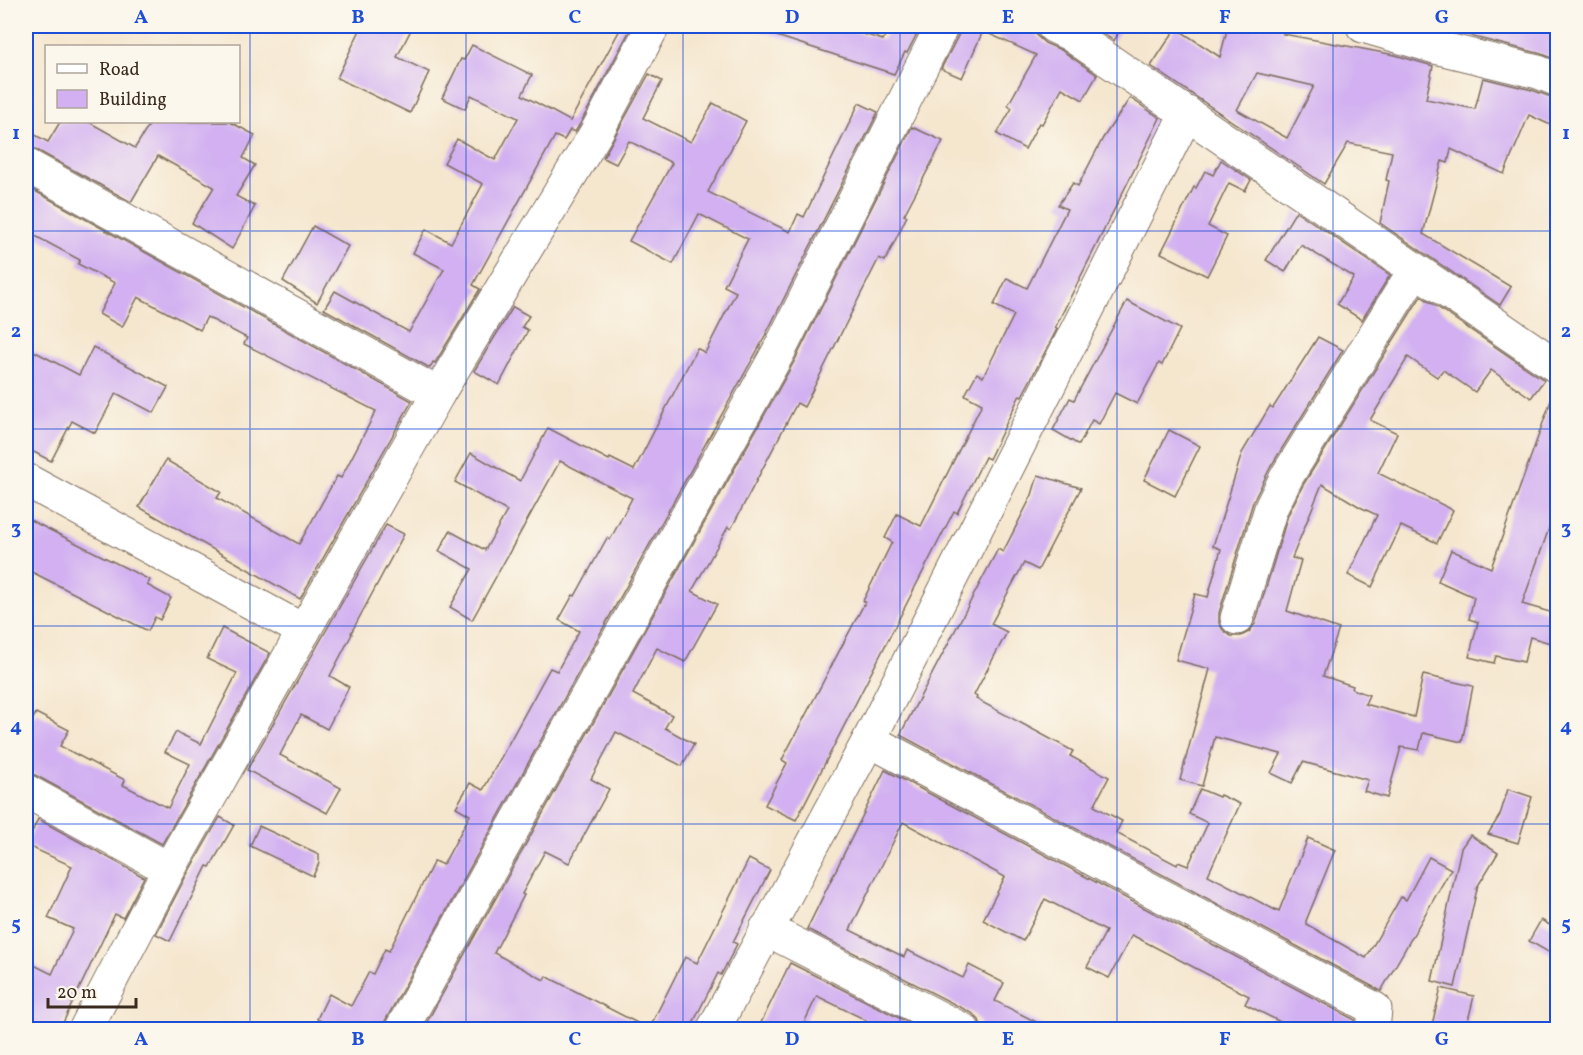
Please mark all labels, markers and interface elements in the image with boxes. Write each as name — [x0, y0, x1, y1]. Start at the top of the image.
text: A — [134, 4, 148, 32]
text: B — [351, 4, 365, 32]
text: C — [569, 4, 582, 32]
text: D — [785, 4, 799, 32]
text: E — [1002, 4, 1014, 32]
text: F — [1219, 4, 1231, 32]
text: G — [1435, 4, 1449, 32]
legend — [45, 45, 240, 123]
text: Road — [99, 58, 140, 83]
text: Building — [99, 88, 167, 113]
text: 1 — [12, 120, 20, 148]
text: 1 — [1562, 120, 1570, 148]
text: 2 — [11, 318, 21, 346]
text: 2 — [1561, 318, 1571, 346]
text: 3 — [11, 515, 21, 543]
text: 3 — [1561, 515, 1571, 543]
text: 4 — [10, 713, 22, 741]
text: 4 — [1560, 713, 1572, 741]
text: 5 — [11, 911, 21, 939]
text: 5 — [1561, 911, 1571, 939]
scale bar — [48, 971, 136, 1009]
text: 20 m — [57, 981, 97, 1006]
text: A — [134, 1026, 148, 1054]
text: B — [351, 1026, 365, 1054]
text: C — [569, 1026, 582, 1054]
text: D — [785, 1026, 799, 1054]
text: E — [1002, 1026, 1014, 1054]
text: F — [1219, 1026, 1231, 1054]
text: G — [1435, 1026, 1449, 1054]

